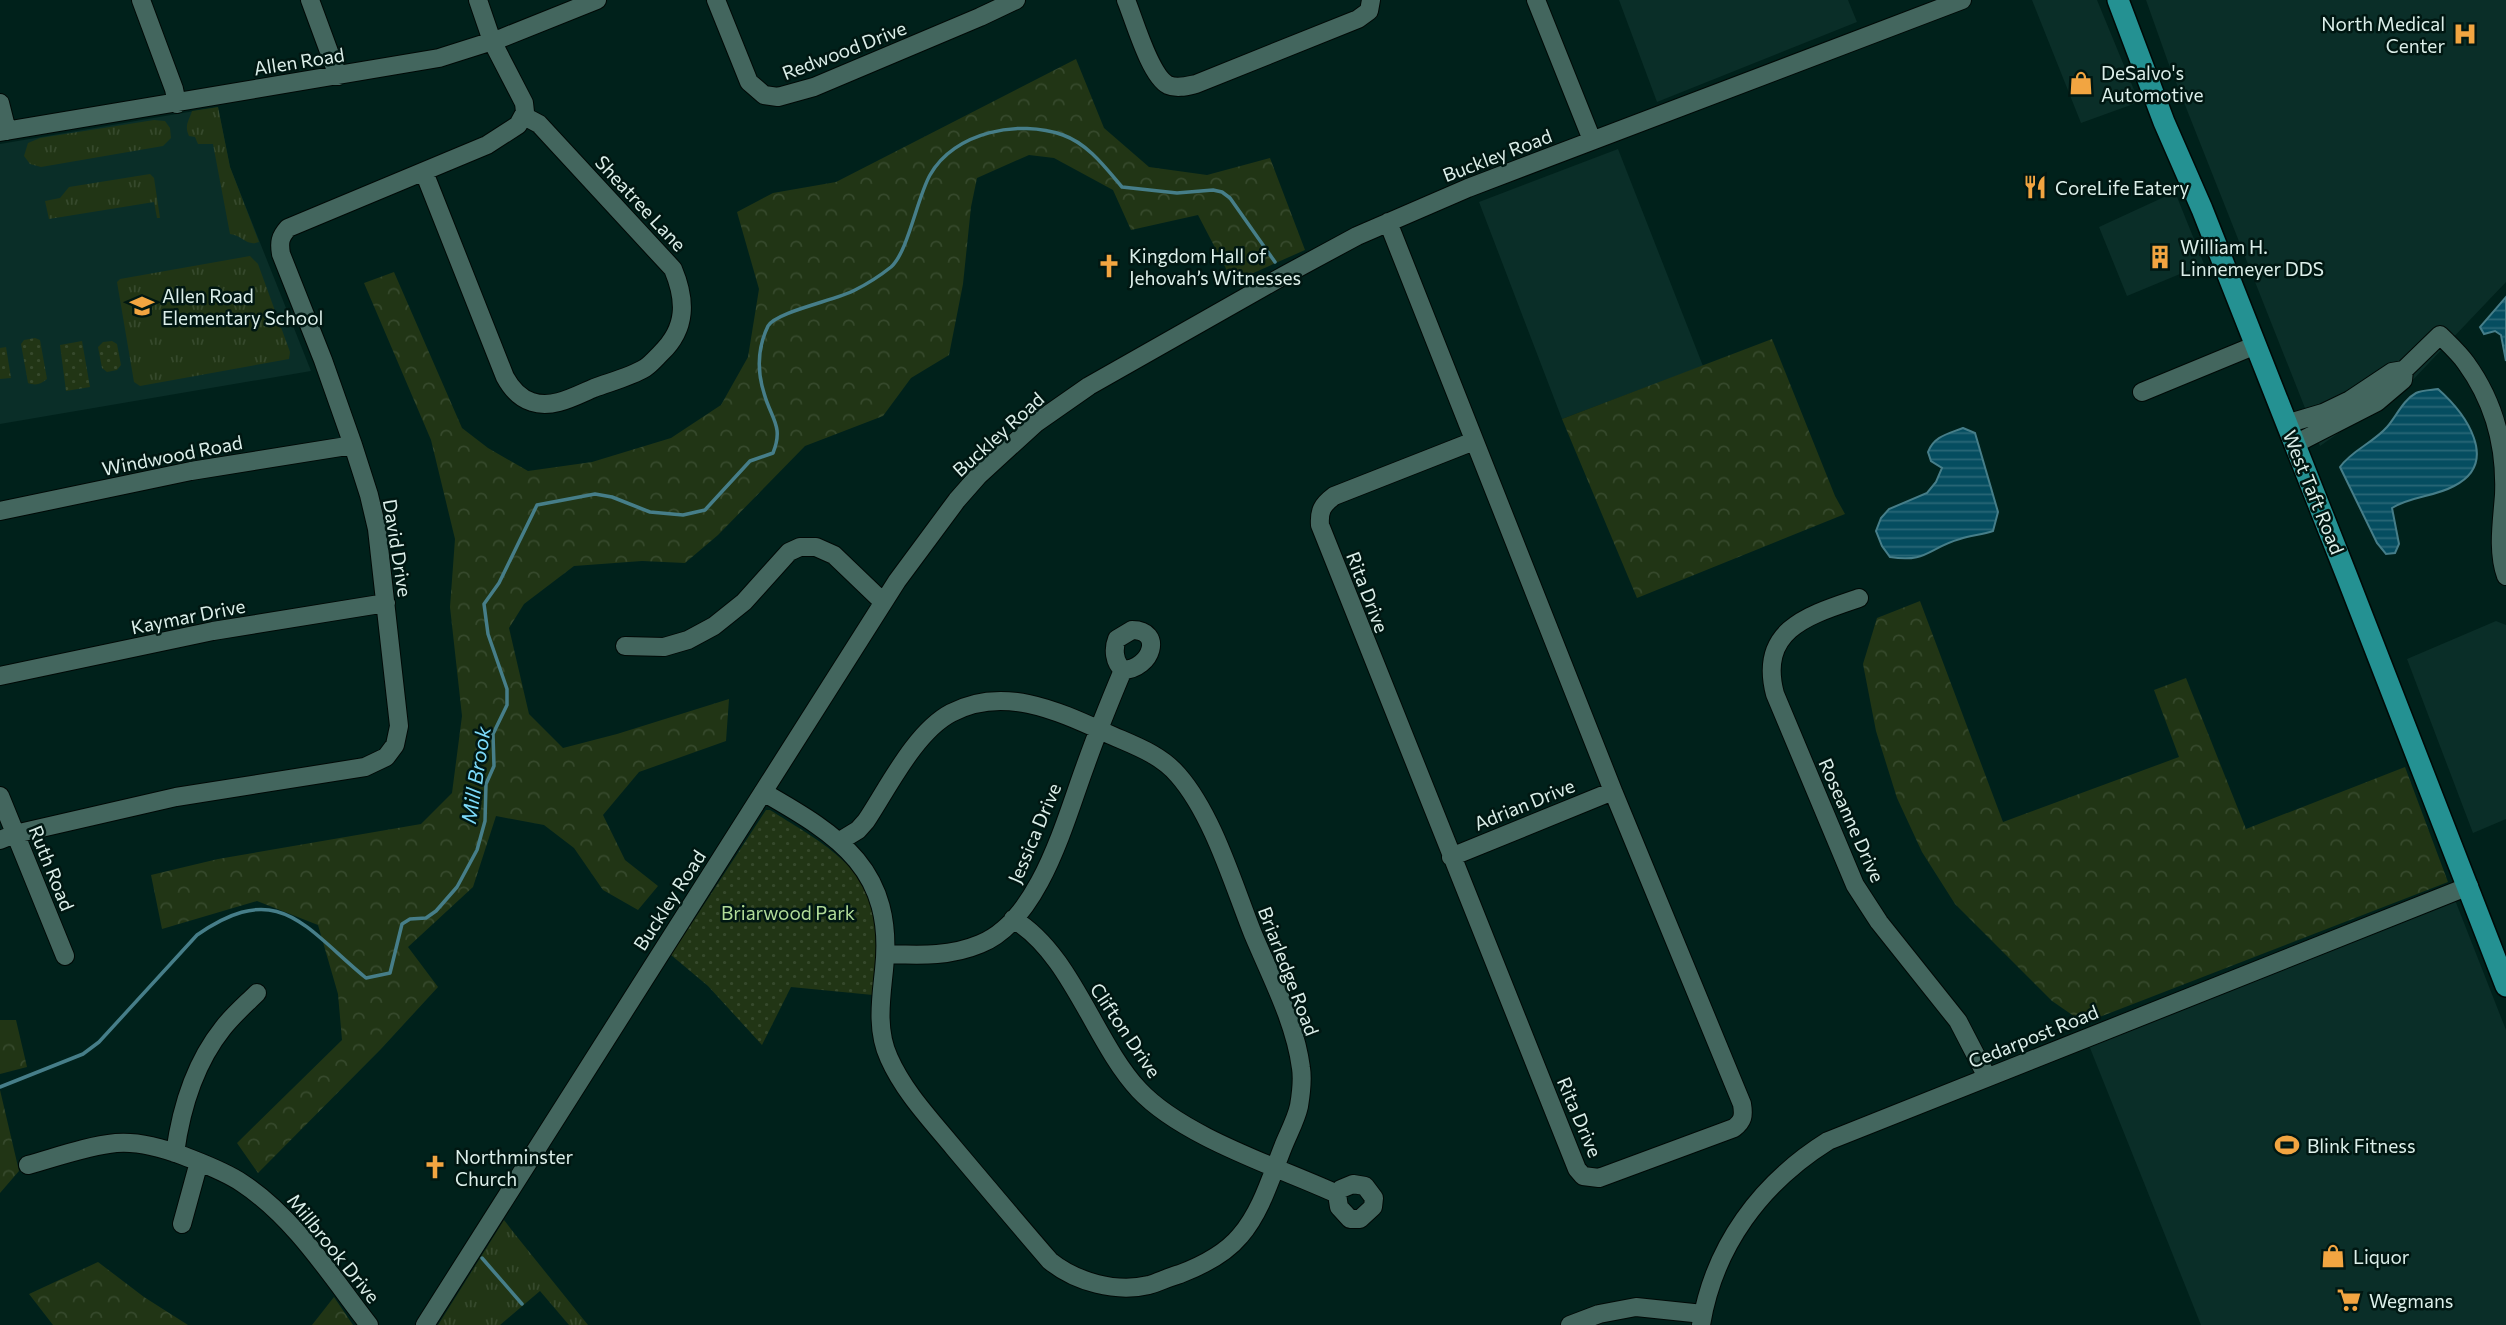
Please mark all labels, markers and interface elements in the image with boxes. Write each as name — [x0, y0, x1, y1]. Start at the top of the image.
place label: North Medical Center — [2321, 12, 2445, 57]
street label: Redwood Drive — [779, 16, 909, 84]
hospital icon: North Medical Center — [2451, 20, 2479, 48]
street label: Allen Road — [252, 42, 346, 80]
place label: DeSalvo's Automotive — [2101, 61, 2203, 106]
shop icon: DeSalvo's Automotive — [2067, 69, 2095, 97]
street label: Buckley Road — [1439, 124, 1555, 186]
street label: Sheatree Lane — [591, 150, 691, 256]
restaurant icon: CoreLife Eatery — [2021, 173, 2049, 201]
place label: CoreLife Eatery — [2055, 176, 2190, 199]
place label: William H. Linnemeyer DDS — [2180, 235, 2324, 280]
building icon: William H. Linnemeyer DDS — [2146, 243, 2174, 271]
place label: Kingdom Hall of Jehovah’s Witnesses — [1129, 244, 1301, 289]
church icon: Kingdom Hall of Jehovah’s Witnesses — [1095, 252, 1123, 280]
place label: Allen Road Elementary School — [162, 284, 323, 329]
school or university icon: Allen Road Elementary School — [128, 292, 156, 320]
street label: Buckley Road — [948, 387, 1048, 481]
street label: West Taft Road — [2279, 427, 2349, 557]
street label: Windwood Road — [100, 430, 244, 480]
street label: David Drive — [379, 497, 417, 599]
street label: Rita Drive — [1342, 548, 1394, 636]
street label: Kaymar Drive — [129, 594, 247, 638]
water label: Mill Brook — [455, 724, 495, 825]
street label: Roseanne Drive — [1814, 754, 1890, 886]
street label: Adrian Drive — [1470, 773, 1578, 835]
street label: Jessica Drive — [1003, 779, 1065, 887]
street label: Ruth Road — [24, 822, 80, 914]
street label: Buckley Road — [628, 845, 710, 955]
park label: Briarwood Park — [721, 901, 855, 924]
street label: Briarledge Road — [1254, 903, 1324, 1039]
street label: Clifton Drive — [1086, 978, 1166, 1082]
street label: Cedarpost Road — [1965, 999, 2101, 1073]
street label: Rita Drive — [1553, 1073, 1607, 1161]
sports icon: Blink Fitness — [2273, 1131, 2301, 1159]
place label: Blink Fitness — [2307, 1134, 2416, 1157]
place label: Northminster Church — [455, 1145, 574, 1190]
church icon: Northminster Church — [421, 1153, 449, 1181]
street label: Millbrook Drive — [283, 1189, 385, 1307]
shop icon: Liquor — [2319, 1242, 2347, 1270]
place label: Liquor — [2353, 1245, 2410, 1268]
supermarket icon: Wegmans — [2335, 1286, 2363, 1314]
place label: Wegmans — [2369, 1289, 2453, 1312]

